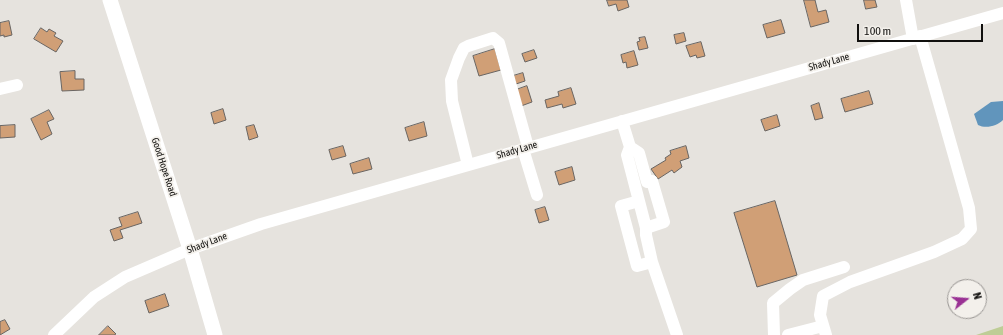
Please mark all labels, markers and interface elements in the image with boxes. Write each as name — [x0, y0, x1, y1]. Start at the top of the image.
scale bar — [859, 16, 985, 42]
text: 100 m — [864, 24, 891, 38]
street label: Shady Lane — [807, 50, 851, 74]
street label: Good Hope Road — [149, 136, 179, 198]
street label: Shady Lane — [495, 138, 539, 162]
street label: Shady Lane — [185, 230, 229, 256]
north arrow — [947, 279, 987, 319]
text: N — [971, 291, 984, 301]

